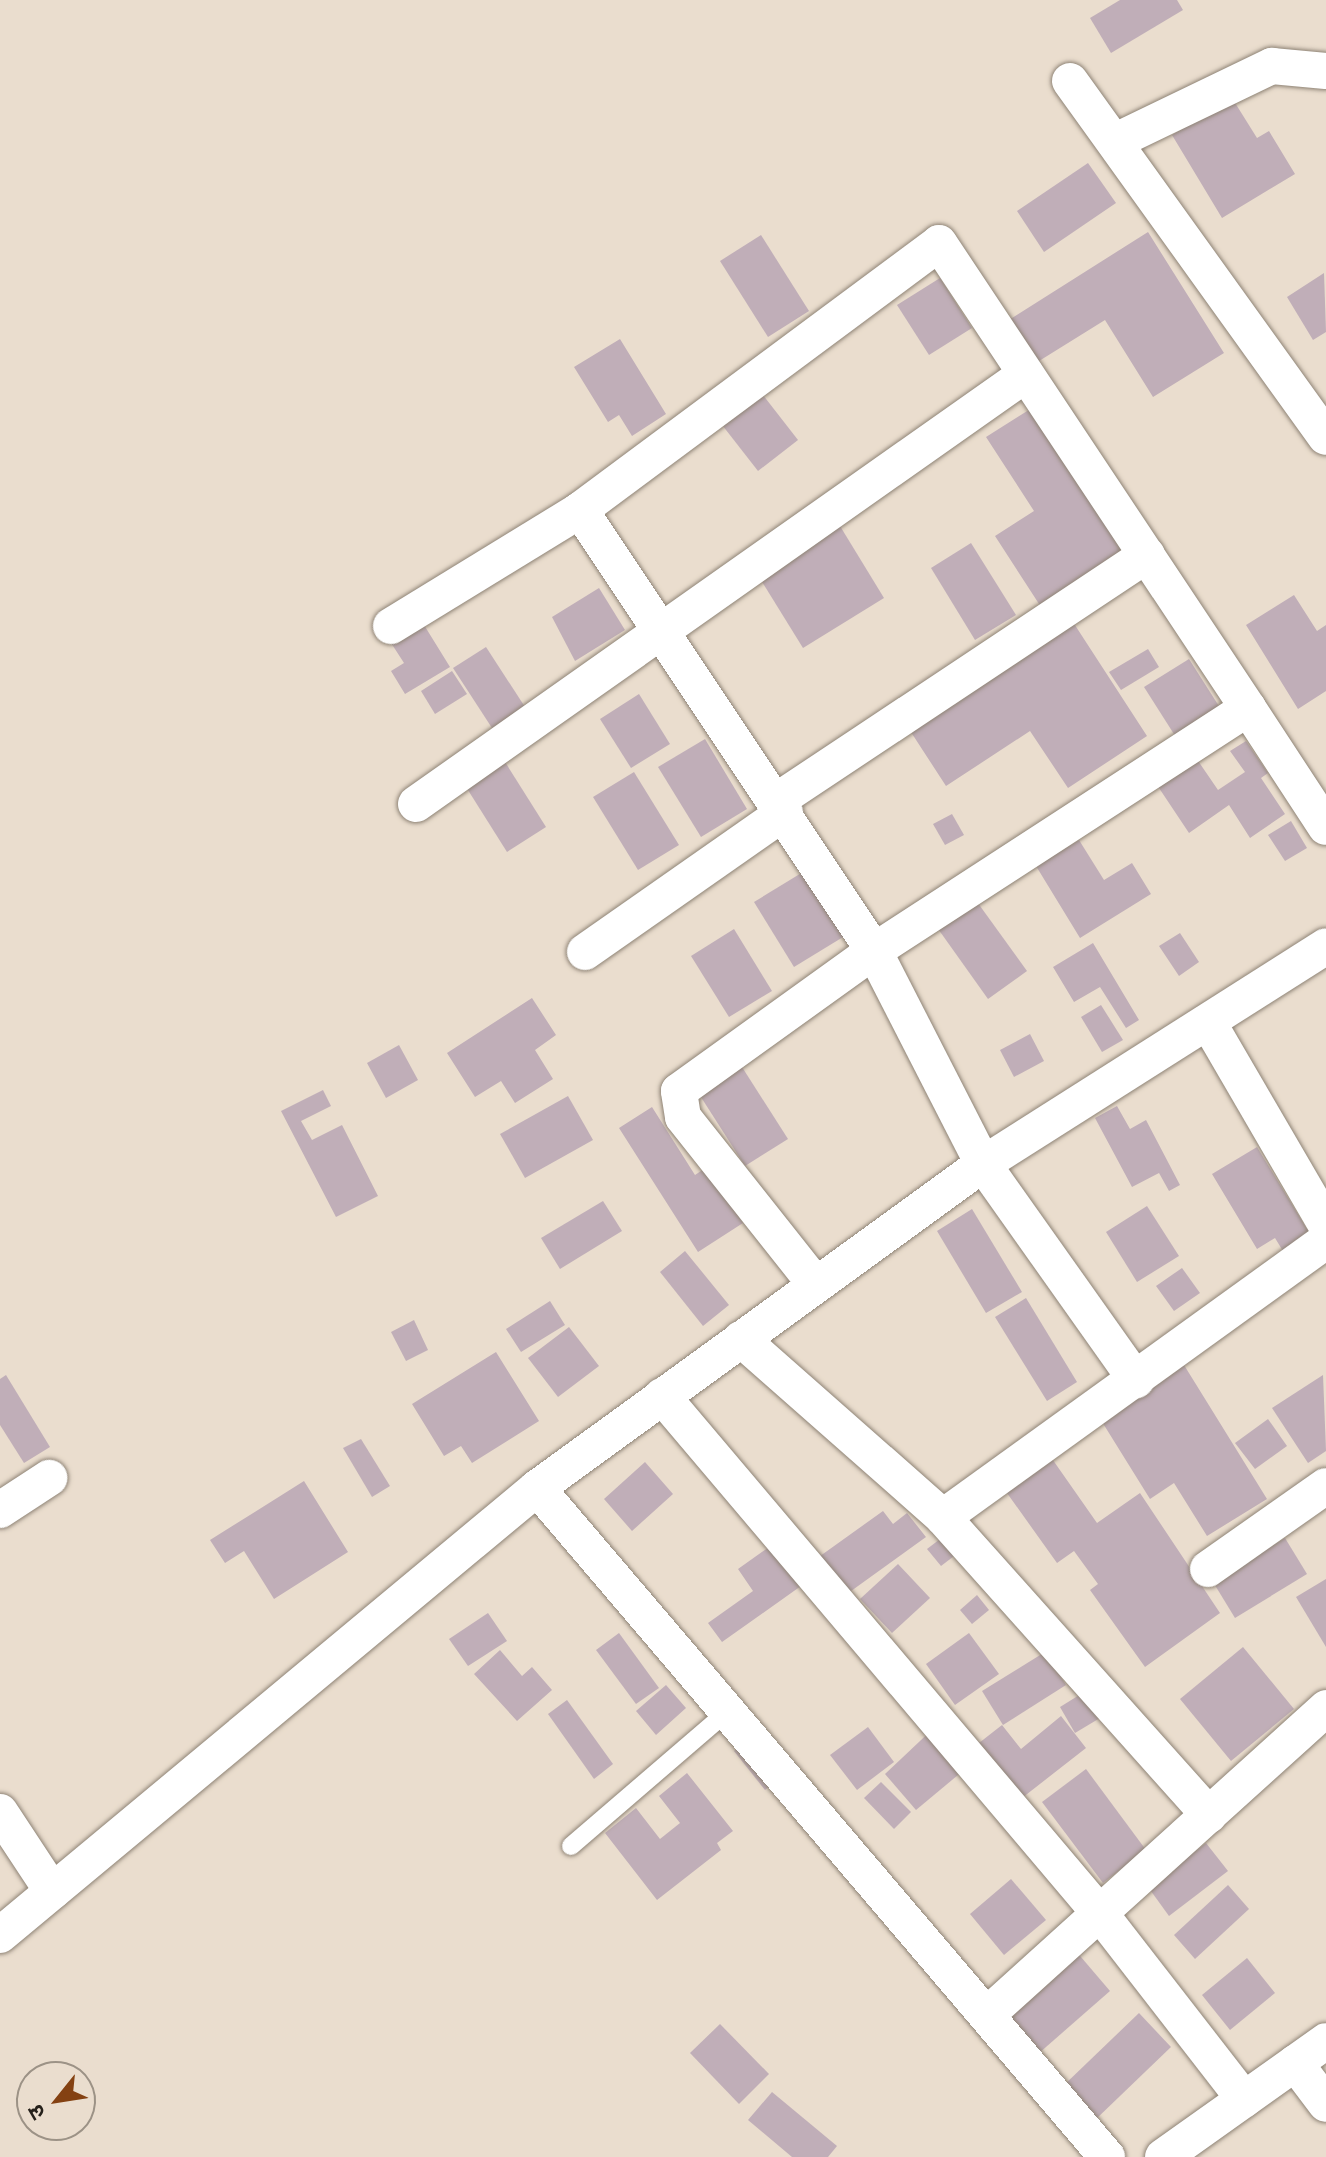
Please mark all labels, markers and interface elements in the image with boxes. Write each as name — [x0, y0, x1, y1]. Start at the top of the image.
north arrow — [16, 2061, 96, 2141]
text: उ — [22, 2100, 51, 2125]

